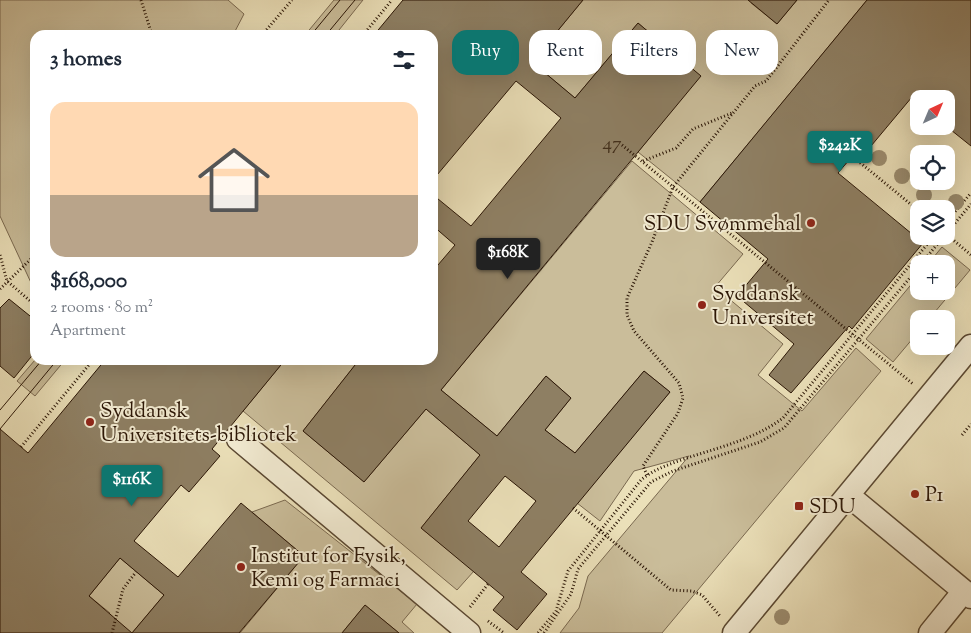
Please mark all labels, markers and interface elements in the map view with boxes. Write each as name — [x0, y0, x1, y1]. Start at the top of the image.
chip: Buy — [452, 30, 519, 75]
chip: Rent — [529, 30, 602, 75]
chip: Filters — [612, 30, 696, 75]
chip: New — [706, 30, 778, 75]
text: 3 homes — [50, 45, 122, 75]
icon: filters — [390, 46, 418, 74]
north arrow — [910, 90, 955, 135]
map controls — [910, 90, 955, 355]
pin: $242K — [805, 130, 875, 173]
house number: 47 — [602, 131, 622, 158]
icon: home — [189, 135, 279, 225]
text: $242K — [818, 135, 862, 158]
button: locate — [910, 145, 955, 190]
button: layers — [910, 200, 955, 245]
place label: SDU Svømmehal — [644, 210, 801, 240]
marker: SDU Svømmehal — [805, 217, 817, 229]
pin: $168K — [473, 238, 543, 280]
text: $168K — [487, 242, 529, 265]
button: + — [910, 255, 955, 300]
text: $168,000 — [50, 267, 127, 297]
place label: Syddansk Universitet — [712, 280, 814, 334]
text: 2 rooms · 80 m² — [50, 297, 153, 320]
marker: Syddansk Universitet — [696, 299, 708, 311]
button: − — [910, 310, 955, 355]
text: Apartment — [50, 320, 126, 343]
place label: Syddansk Universitets-bibliotek — [100, 397, 297, 451]
marker: Syddansk Universitets-bibliotek — [84, 416, 96, 428]
pin: $116K — [97, 464, 167, 507]
text: $116K — [113, 469, 151, 492]
place label: P1 — [925, 481, 944, 511]
marker: P1 — [909, 488, 921, 500]
place label: SDU — [809, 493, 855, 523]
marker: SDU — [793, 500, 805, 512]
place label: Institut for Fysik, Kemi og Farmaci — [251, 542, 406, 596]
marker: Institut for Fysik, Kemi og Farmaci — [235, 561, 247, 573]

